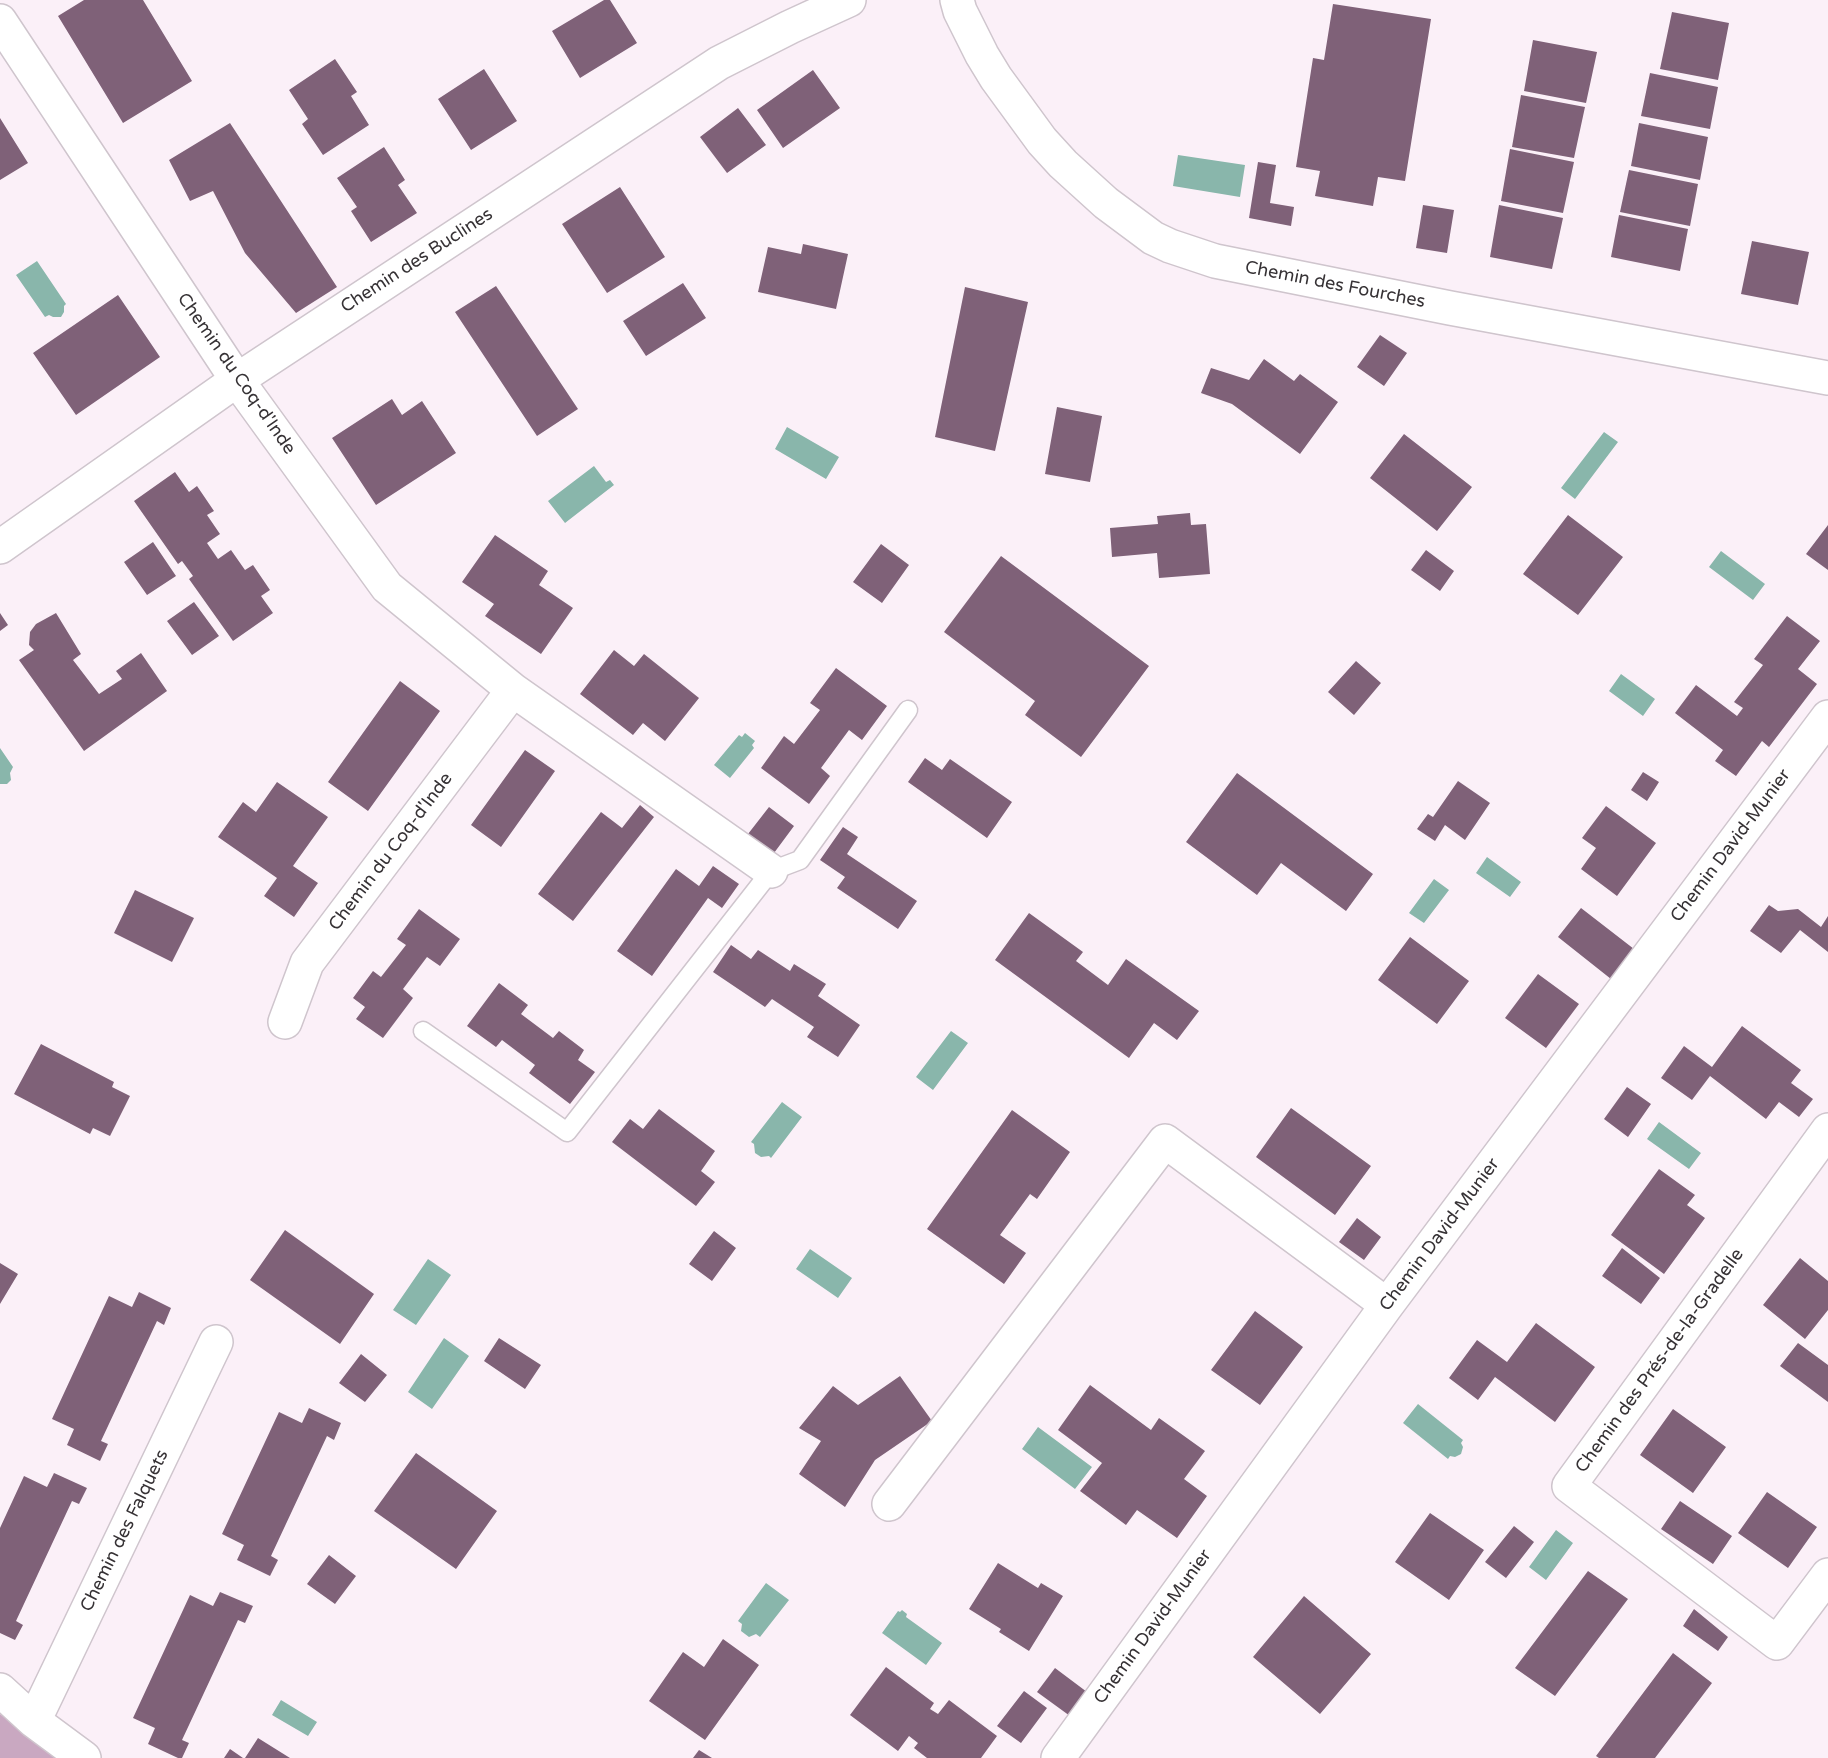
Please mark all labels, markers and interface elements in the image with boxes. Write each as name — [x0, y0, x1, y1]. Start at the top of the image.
street label: Chemin des Buclines — [337, 204, 497, 318]
street label: Chemin des Fourches — [1243, 257, 1427, 313]
street label: Chemin du Coq-d'Inde — [172, 289, 300, 459]
street label: Chemin David-Munier — [1666, 765, 1796, 927]
street label: Chemin du Coq-d'Inde — [325, 769, 457, 935]
street label: Chemin David-Munier — [1375, 1154, 1505, 1316]
street label: Chemin des Prés-de-la-Gradelle — [1571, 1245, 1749, 1477]
street label: Chemin des Falquets — [76, 1447, 174, 1615]
street label: Chemin David-Munier — [1090, 1545, 1216, 1709]

